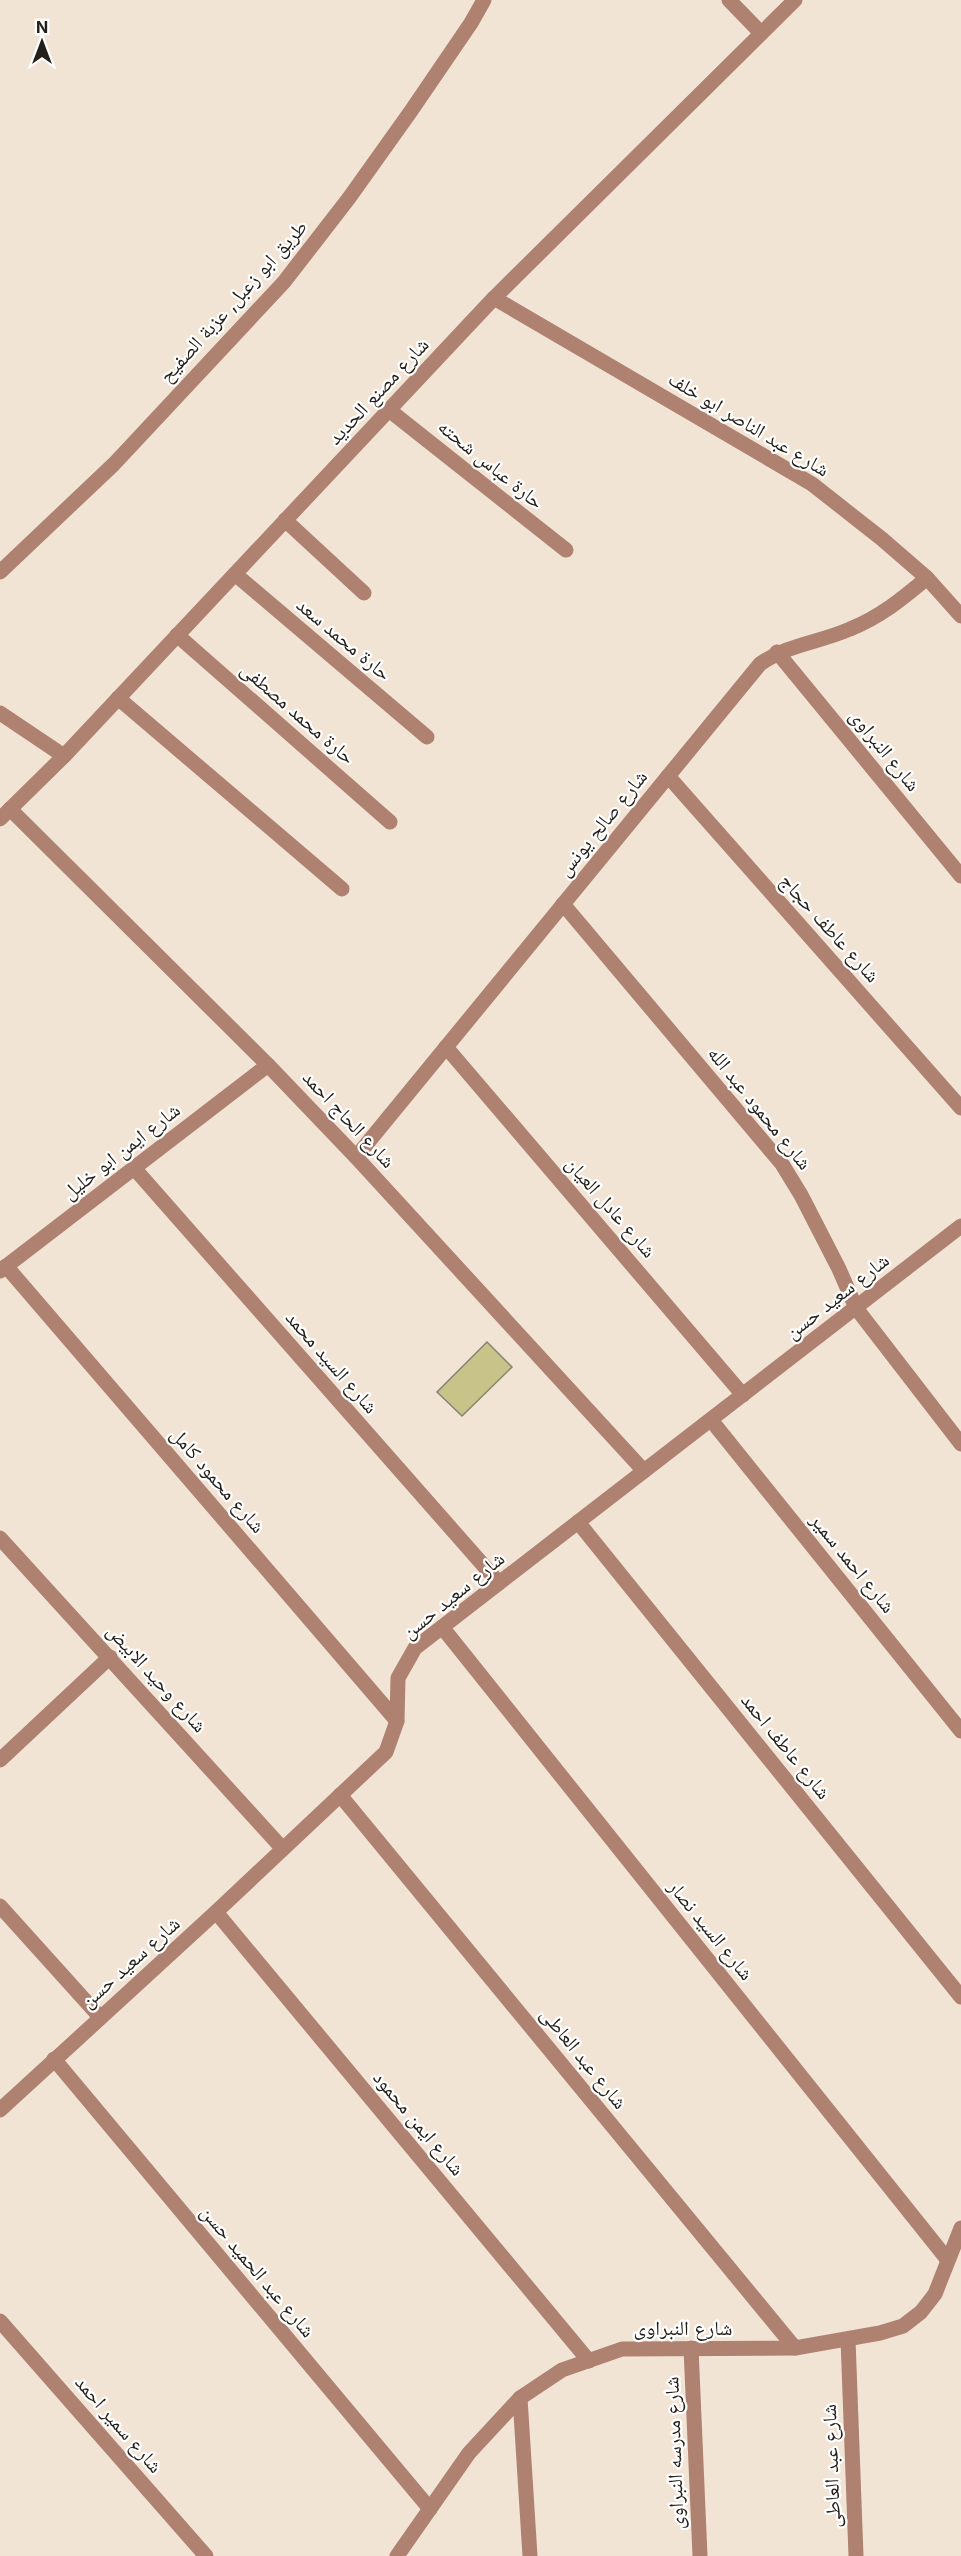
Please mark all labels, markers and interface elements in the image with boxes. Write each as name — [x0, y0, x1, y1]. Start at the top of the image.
north arrow — [12, 12, 72, 72]
text: N — [36, 17, 48, 37]
street label: طريق ابو زعبل, عزبة الصفيح — [154, 215, 313, 388]
street label: شارع مصنع الحديد — [322, 333, 434, 450]
street label: شارع عبد الناصر ابو خلف — [664, 367, 834, 482]
street label: حارة عباس شحته — [433, 414, 549, 514]
street label: حارة محمد سعد — [292, 593, 396, 686]
street label: حارة محمد مصطفى — [236, 657, 360, 769]
street label: شارع النبراوى — [844, 704, 925, 797]
street label: شارع صالح يونس — [552, 765, 653, 882]
street label: شارع عاطف حجاج — [774, 869, 885, 988]
street label: شارع محمود عبد الله — [702, 1042, 817, 1175]
street label: شارع الحاج احمد — [297, 1065, 400, 1173]
street label: شارع ايمن ابو خليل — [57, 1098, 185, 1205]
street label: شارع عادل العيان — [560, 1152, 661, 1263]
street label: شارع سعيد حسن — [780, 1248, 894, 1345]
street label: شارع السيد محمد — [280, 1306, 383, 1419]
street label: شارع محمود كامل — [165, 1422, 270, 1538]
street label: شارع احمد سمير — [804, 1508, 900, 1618]
street label: شارع سعيد حسن — [397, 1546, 510, 1644]
street label: شارع وحيد الابيض — [101, 1619, 212, 1738]
street label: شارع عاطف احمد — [735, 1688, 836, 1804]
street label: شارع السيد نصار — [662, 1874, 759, 1986]
street label: شارع سعيد حسن — [75, 1911, 185, 2014]
street label: شارع عبد العاطى — [535, 2002, 632, 2114]
street label: شارع ايمن محمود — [368, 2066, 470, 2181]
street label: شارع عبد الحميد حسن — [195, 2200, 320, 2343]
street label: شارع النبراوى — [634, 2316, 732, 2341]
street label: شارع سمير احمد — [69, 2370, 168, 2478]
street label: شارع مدرسه النبراوى — [659, 2376, 690, 2530]
street label: شارع عبد العاطى — [817, 2404, 846, 2528]

